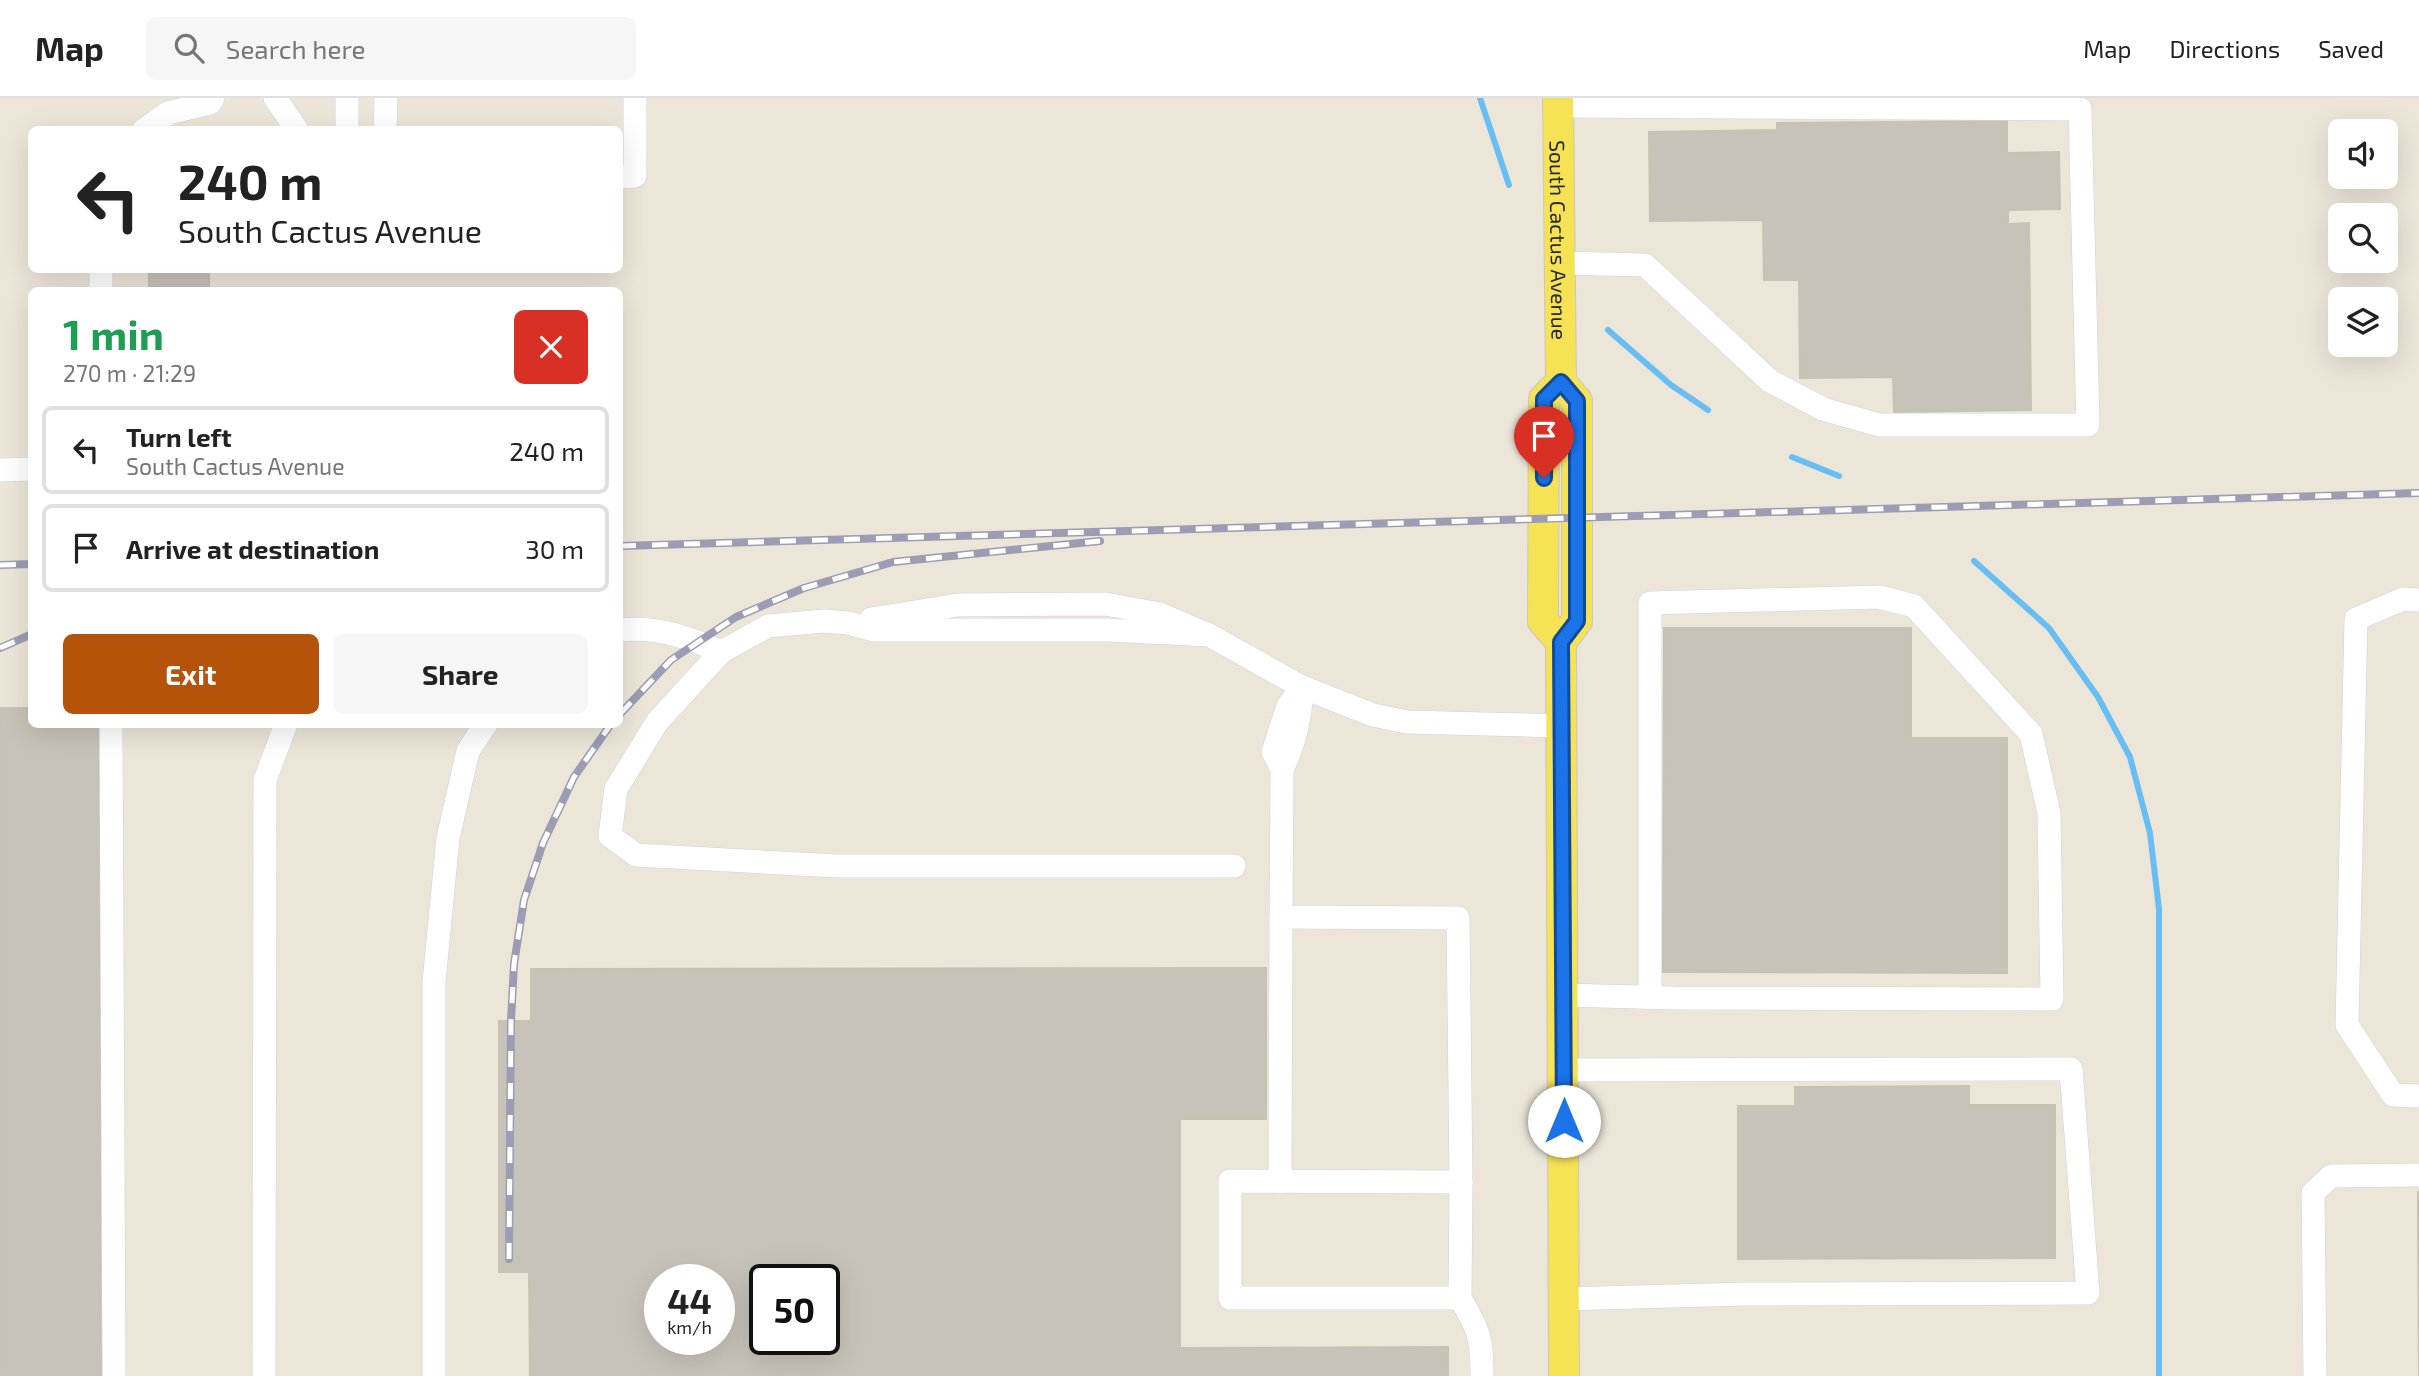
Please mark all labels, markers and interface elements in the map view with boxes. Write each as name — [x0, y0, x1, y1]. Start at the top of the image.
search box — [146, 17, 636, 80]
text: Map — [35, 28, 104, 68]
icon: search — [170, 29, 208, 67]
text: Search here — [226, 33, 365, 64]
text: Map — [2083, 34, 2131, 63]
text: Directions — [2169, 34, 2280, 63]
text: Saved — [2318, 34, 2384, 63]
map controls — [2328, 119, 2398, 357]
button: sound — [2328, 119, 2398, 189]
street label: South Cactus Avenue — [1546, 140, 1573, 340]
text: 240 m — [178, 151, 322, 210]
icon: left — [63, 154, 154, 245]
button: search — [2328, 203, 2398, 273]
text: South Cactus Avenue — [178, 211, 482, 249]
button: layers — [2328, 287, 2398, 357]
text: 1 min — [63, 308, 164, 358]
button: close — [514, 310, 588, 384]
text: 270 m · 21:29 — [63, 359, 196, 387]
pin — [1514, 406, 1574, 478]
icon: arrive — [1525, 417, 1563, 455]
text: Turn left — [126, 421, 232, 452]
icon: left — [67, 431, 105, 469]
text: 240 m — [509, 435, 584, 466]
text: South Cactus Avenue — [126, 452, 345, 480]
icon: arrive — [67, 529, 105, 567]
text: Arrive at destination — [126, 533, 379, 564]
text: 30 m — [525, 533, 584, 564]
button: Exit — [63, 634, 319, 714]
button: Share — [333, 634, 588, 714]
position arrow — [1527, 1084, 1601, 1158]
speed limit sign: 50 — [749, 1264, 840, 1355]
text: 44 — [667, 1279, 712, 1321]
text: km/h — [667, 1316, 712, 1338]

